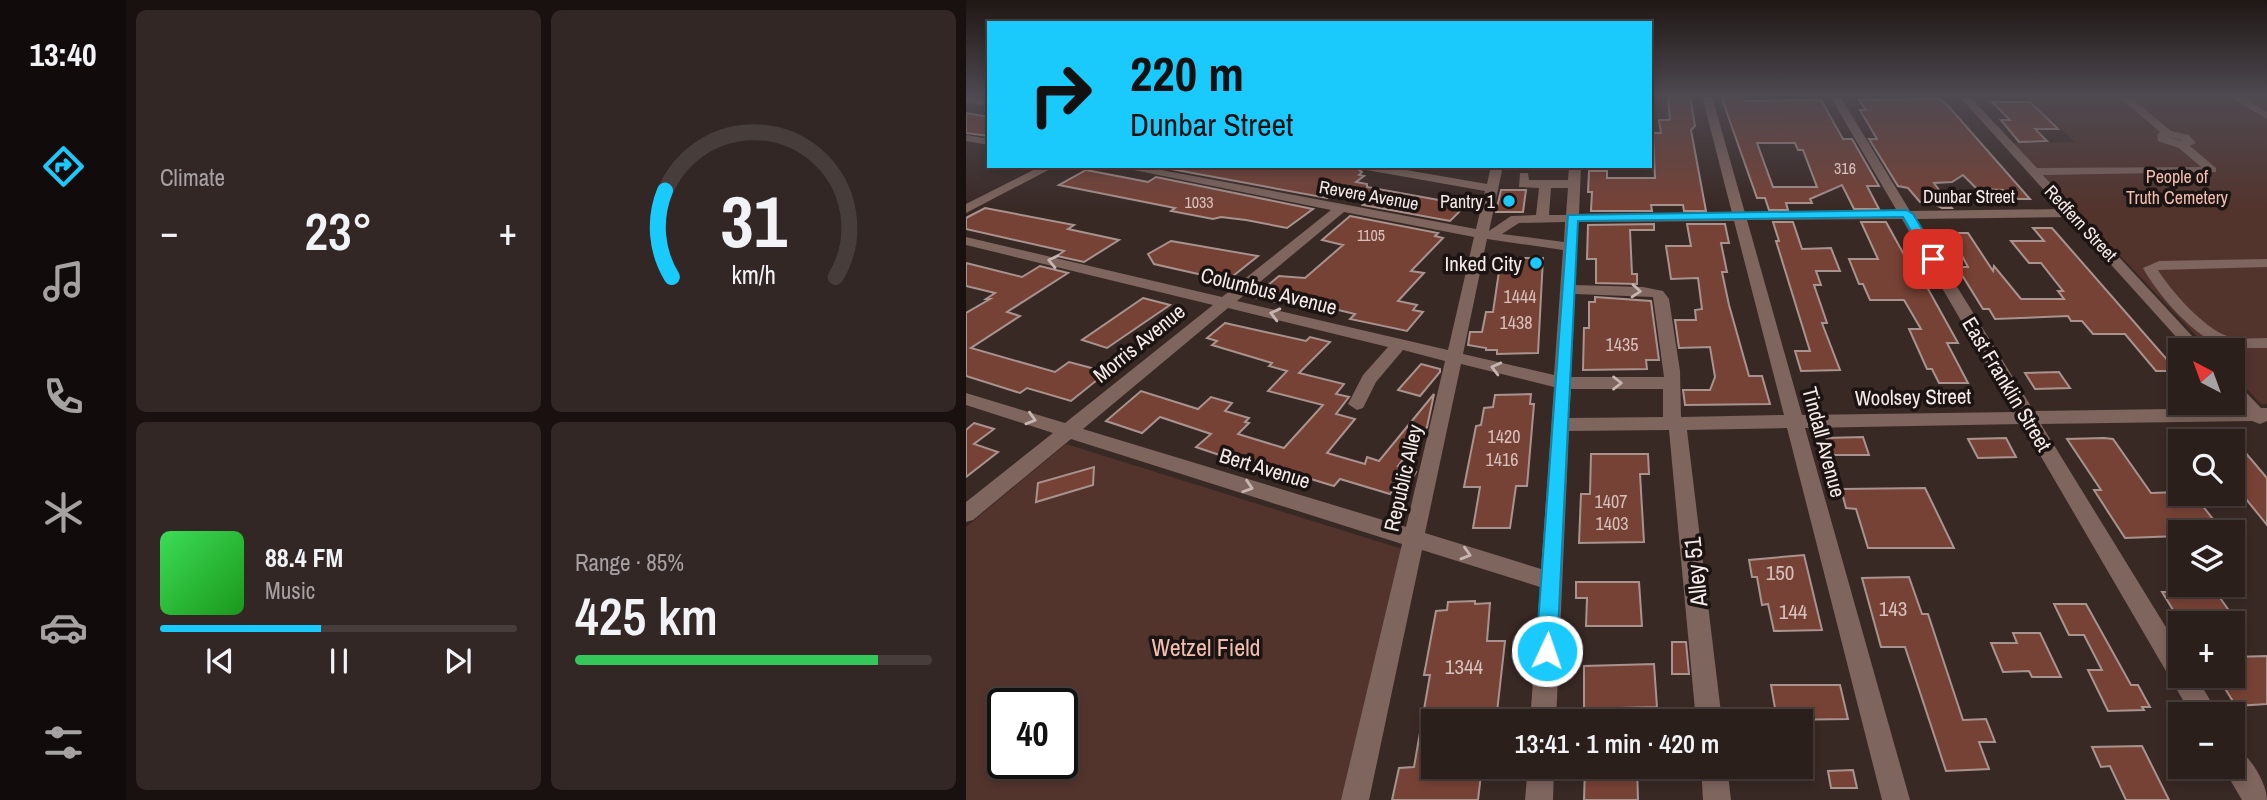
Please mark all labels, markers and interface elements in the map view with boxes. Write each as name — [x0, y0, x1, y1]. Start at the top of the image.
text: 13:40 — [29, 33, 97, 76]
text: 220 m — [1130, 40, 1244, 106]
icon: right — [1015, 49, 1106, 140]
text: Dunbar Street — [1130, 103, 1293, 146]
icon: directions — [39, 142, 88, 191]
house number: 316 — [1834, 157, 1856, 179]
text: Climate — [160, 162, 225, 193]
park label: People of Truth Cemetery — [2126, 164, 2229, 210]
text: 31 — [720, 172, 787, 270]
street label: Revere Avenue — [1317, 174, 1421, 216]
street label: Redfern Street — [2039, 179, 2123, 267]
street label: Dunbar Street — [1923, 184, 2015, 209]
place label: Pantry 1 — [1440, 189, 1496, 214]
house number: 1033 — [1184, 191, 1214, 213]
marker: Pantry 1 — [1501, 193, 1517, 209]
text: 23° — [304, 196, 373, 266]
text: − — [160, 206, 178, 257]
text: + — [499, 206, 517, 257]
house number: 1105 — [1357, 224, 1385, 246]
pin — [1903, 229, 1963, 289]
icon: arrive — [1914, 240, 1952, 278]
place label: Inked City — [1444, 249, 1522, 278]
one-way arrow — [1048, 255, 1060, 270]
marker: Inked City — [1528, 255, 1544, 271]
icon: music — [39, 257, 88, 306]
text: km/h — [731, 258, 776, 292]
street label: Columbus Avenue — [1198, 260, 1340, 322]
one-way arrow — [1631, 283, 1642, 298]
house number: 1444 — [1504, 284, 1536, 309]
street label: Morris Avenue — [1087, 297, 1191, 389]
one-way arrow — [1269, 308, 1281, 322]
house number: 1438 — [1500, 310, 1532, 335]
street label: East Franklin Street — [1955, 311, 2059, 457]
house number: 1435 — [1606, 332, 1638, 357]
north arrow — [2168, 338, 2245, 415]
map controls — [2168, 338, 2245, 779]
one-way arrow — [1490, 362, 1502, 376]
icon: phone — [39, 372, 88, 421]
one-way arrow — [1612, 375, 1623, 391]
street label: Woolsey Street — [1855, 381, 1972, 413]
street label: Tindall Avenue — [1795, 384, 1853, 500]
one-way arrow — [1025, 410, 1037, 425]
street label: Republic Alley — [1377, 421, 1429, 534]
house number: 1420 — [1488, 424, 1520, 449]
button: search — [2168, 429, 2245, 506]
street label: Bert Avenue — [1216, 440, 1314, 496]
house number: 1416 — [1486, 447, 1518, 472]
one-way arrow — [1241, 479, 1254, 493]
icon: climate — [39, 488, 88, 537]
house number: 1407 — [1595, 489, 1627, 514]
house number: 1403 — [1596, 511, 1628, 536]
button: layers — [2168, 520, 2245, 597]
street label: Alley 51 — [1675, 535, 1715, 609]
text: 88.4 FM — [265, 540, 343, 575]
one-way arrow — [1459, 546, 1471, 560]
text: Range · 85% — [575, 547, 684, 578]
house number: 150 — [1766, 558, 1794, 587]
text: Music — [265, 575, 315, 606]
text: 425 km — [575, 581, 718, 651]
house number: 143 — [1879, 594, 1907, 623]
house number: 144 — [1779, 597, 1808, 626]
icon: car — [39, 603, 88, 652]
button: + — [2168, 611, 2245, 688]
position arrow — [1510, 614, 1584, 688]
park label: Wetzel Field — [1151, 631, 1261, 663]
icon: previous — [201, 642, 239, 680]
icon: pause — [320, 642, 358, 680]
icon: next — [439, 642, 477, 680]
house number: 1344 — [1445, 652, 1484, 681]
speed limit sign: 40 — [987, 688, 1078, 779]
button: − — [2168, 702, 2245, 779]
icon: filters — [39, 718, 88, 767]
text: 13:41 · 1 min · 420 m — [1515, 726, 1719, 761]

